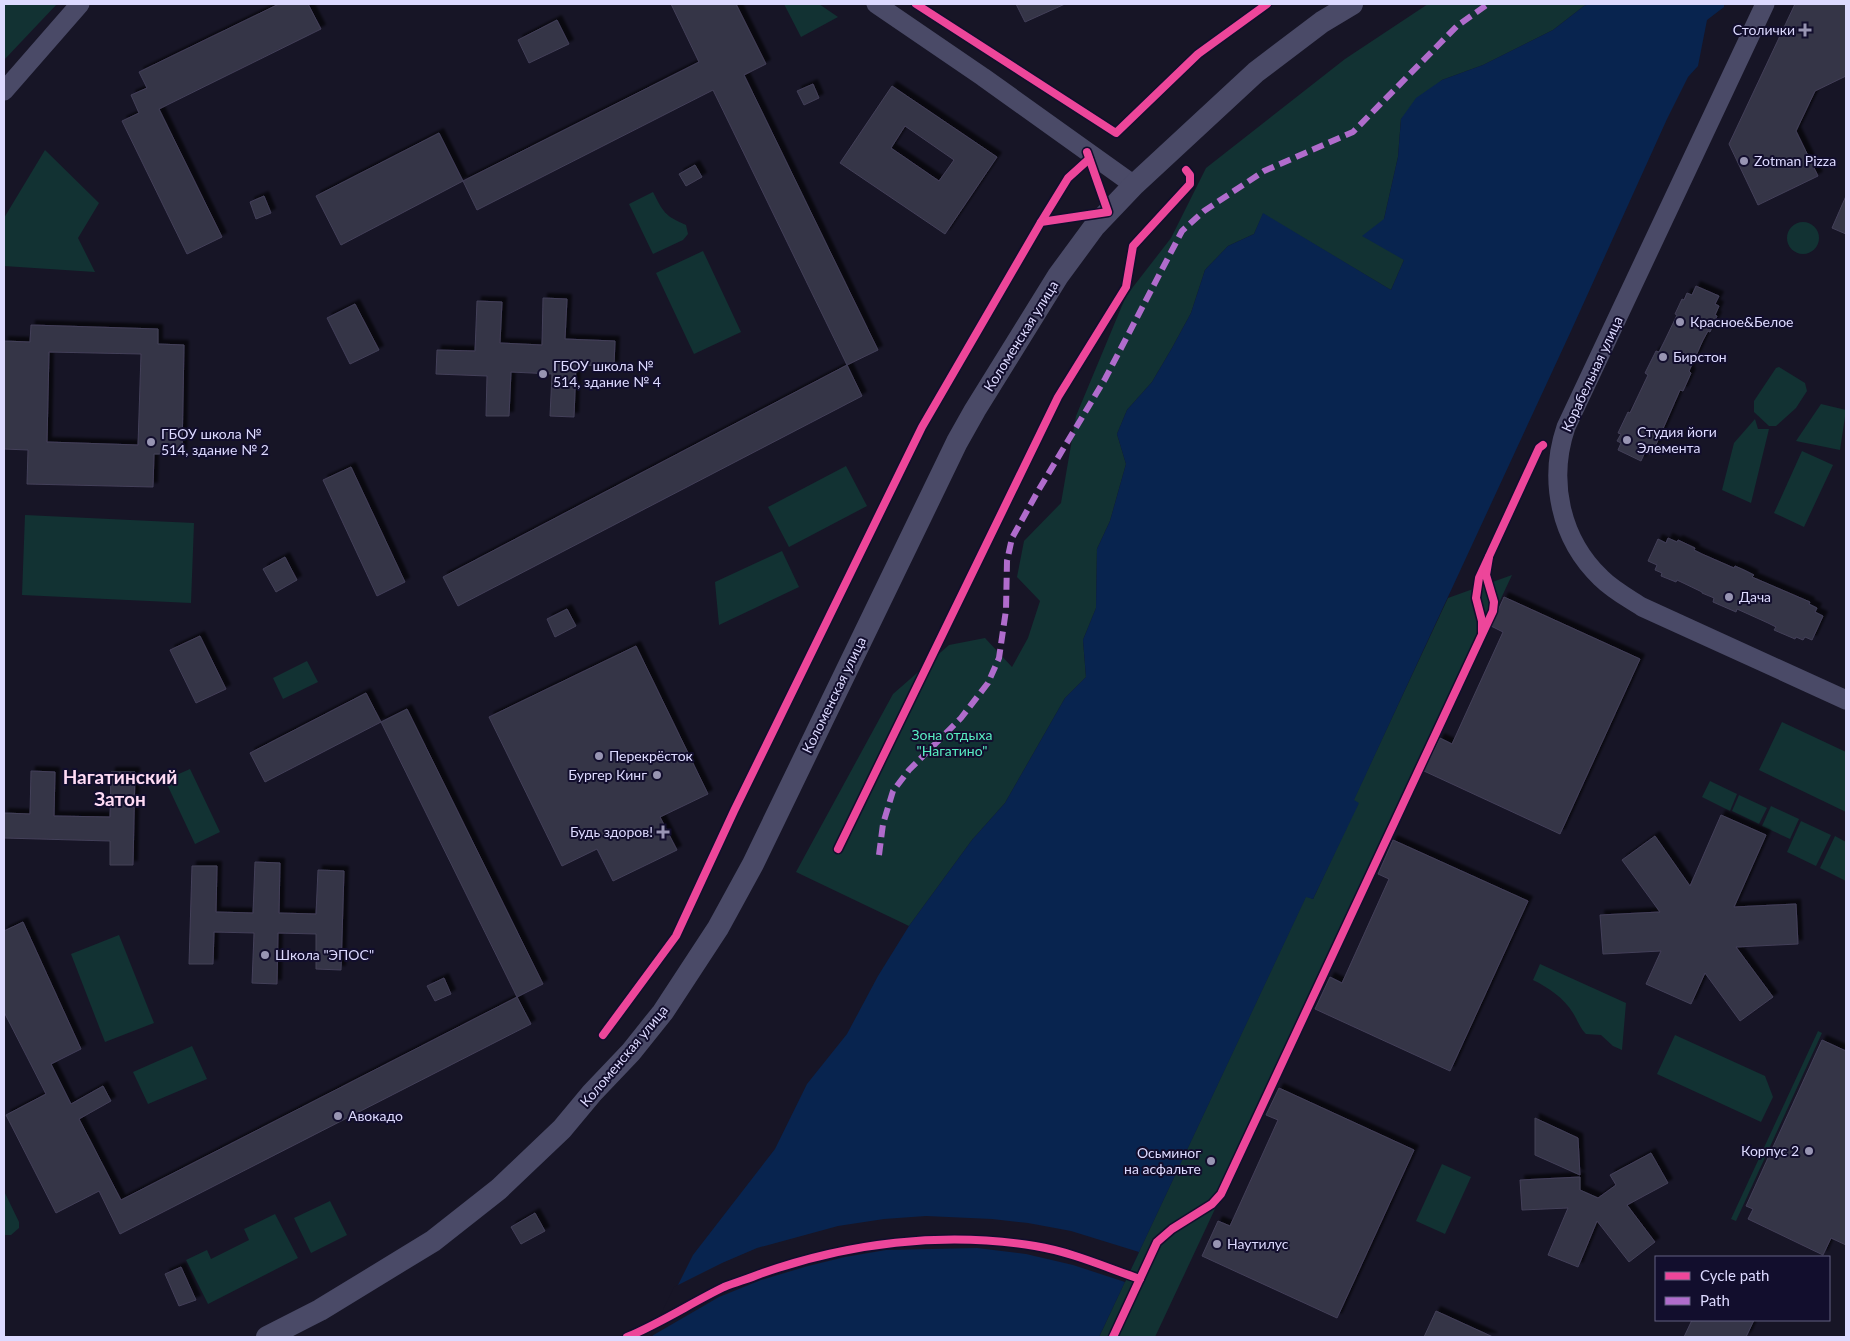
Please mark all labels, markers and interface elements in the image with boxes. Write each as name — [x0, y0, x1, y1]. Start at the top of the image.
place label: Столички — [1733, 21, 1795, 38]
marker: Столички — [1799, 24, 1811, 36]
place label: Zotman Pizza — [1754, 152, 1836, 169]
marker: Zotman Pizza — [1738, 155, 1750, 167]
street label: Коломенская улица — [980, 277, 1062, 394]
street label: Корабельная улица — [1557, 313, 1626, 434]
place label: Красное&Белое — [1690, 313, 1794, 330]
marker: Красное&Белое — [1674, 316, 1686, 328]
place label: Бирстон — [1673, 348, 1727, 365]
marker: Бирстон — [1657, 351, 1669, 363]
place label: ГБОУ школа № 514, здание № 4 — [553, 357, 661, 390]
marker: ГБОУ школа № 514, здание № 4 — [537, 368, 549, 380]
place label: Студия йоги Элемента — [1637, 423, 1717, 456]
place label: ГБОУ школа № 514, здание № 2 — [161, 425, 269, 458]
marker: Студия йоги Элемента — [1621, 434, 1633, 446]
marker: ГБОУ школа № 514, здание № 2 — [145, 436, 157, 448]
place label: Дача — [1739, 588, 1771, 605]
marker: Дача — [1723, 591, 1735, 603]
street label: Коломенская улица — [798, 634, 869, 756]
park label: Зона отдыха "Нагатино" — [912, 726, 993, 759]
place label: Перекрёсток — [609, 747, 694, 764]
marker: Перекрёсток — [593, 750, 605, 762]
district label: Нагатинский Затон — [63, 765, 177, 810]
place label: Бургер Кинг — [568, 766, 647, 783]
marker: Бургер Кинг — [651, 769, 663, 781]
place label: Будь здоров! — [570, 823, 653, 840]
marker: Будь здоров! — [657, 826, 669, 838]
place label: Школа "ЭПОС" — [275, 946, 374, 963]
marker: Школа "ЭПОС" — [259, 949, 271, 961]
street label: Коломенская улица — [576, 1001, 671, 1110]
place label: Авокадо — [348, 1107, 403, 1124]
marker: Авокадо — [332, 1110, 344, 1122]
place label: Корпус 2 — [1741, 1142, 1799, 1159]
place label: Осьминог на асфальте — [1124, 1144, 1201, 1177]
marker: Корпус 2 — [1803, 1145, 1815, 1157]
marker: Осьминог на асфальте — [1205, 1155, 1217, 1167]
place label: Наутилус — [1227, 1235, 1289, 1252]
marker: Наутилус — [1211, 1238, 1223, 1250]
legend — [1655, 1256, 1830, 1321]
text: Cycle path — [1700, 1266, 1769, 1284]
text: Path — [1700, 1291, 1730, 1309]

